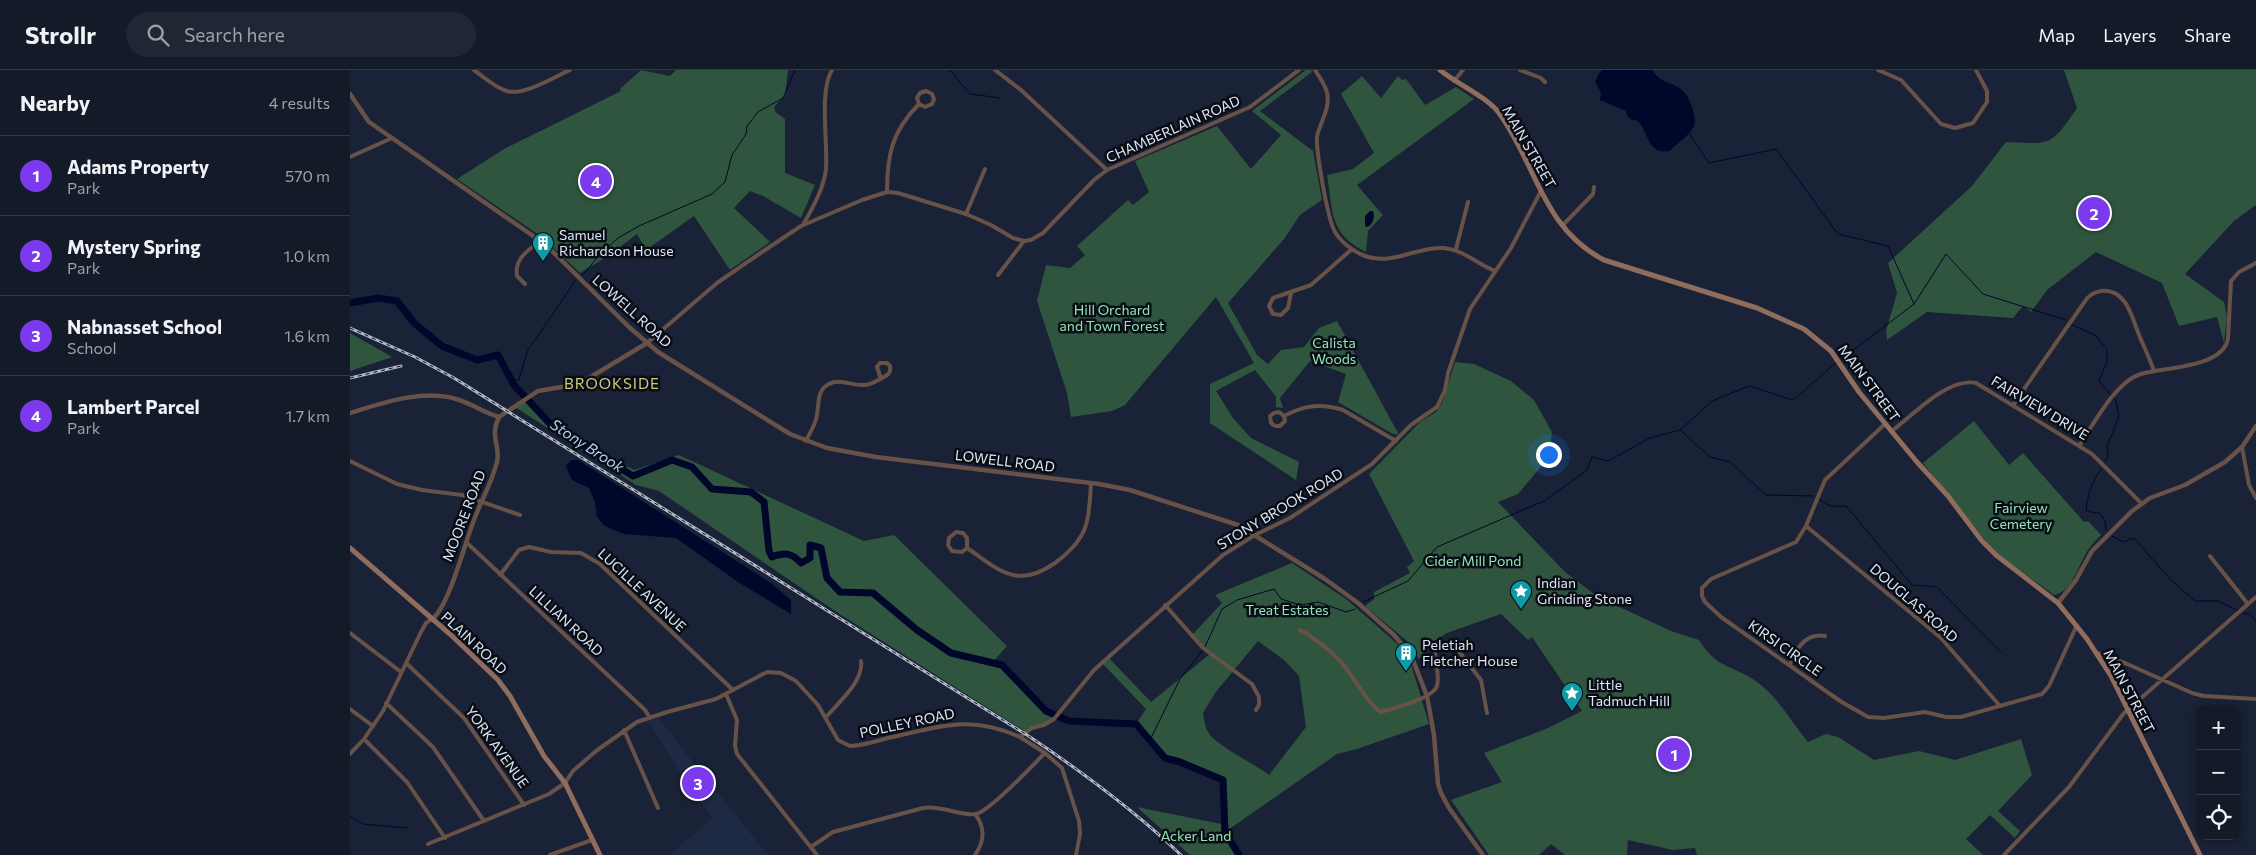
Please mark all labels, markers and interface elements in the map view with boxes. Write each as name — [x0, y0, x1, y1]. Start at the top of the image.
search box — [126, 12, 476, 57]
text: Strollr — [25, 20, 96, 49]
icon: search — [144, 21, 172, 49]
text: Search here — [184, 23, 285, 46]
text: Map — [2038, 24, 2075, 46]
text: Layers — [2103, 24, 2156, 46]
text: Share — [2184, 24, 2231, 46]
text: Nearby — [20, 90, 90, 115]
street label: CHAMBERLAIN ROAD — [1103, 91, 1242, 166]
text: 4 results — [269, 93, 330, 112]
street label: MAIN STREET — [1499, 103, 1560, 191]
text: Adams Property — [67, 155, 209, 178]
pin: 4 — [580, 162, 612, 200]
text: 1 — [32, 166, 40, 185]
text: 570 m — [285, 166, 330, 185]
text: Park — [67, 178, 100, 197]
pin: 2 — [2078, 194, 2110, 232]
place label: Samuel Richardson House — [559, 226, 674, 259]
building icon: Samuel Richardson House — [531, 231, 555, 262]
text: Mystery Spring — [67, 235, 201, 258]
text: 2 — [31, 246, 41, 265]
text: 1.0 km — [284, 246, 330, 265]
text: Park — [67, 258, 100, 277]
street label: LOWELL ROAD — [589, 271, 675, 351]
park label: Hill Orchard and Town Forest — [1060, 301, 1165, 334]
text: Nabnasset School — [67, 315, 222, 338]
text: 3 — [31, 326, 41, 345]
text: 1.6 km — [284, 326, 330, 345]
park label: Calista Woods — [1312, 334, 1356, 367]
text: School — [67, 338, 117, 357]
street label: MAIN STREET — [1835, 341, 1904, 425]
street label: FAIRVIEW DRIVE — [1989, 372, 2092, 443]
district label: BROOKSIDE — [564, 374, 660, 392]
text: Lambert Parcel — [67, 395, 200, 418]
text: 4 — [31, 406, 41, 425]
text: 1.7 km — [285, 406, 330, 425]
water label: Stony Brook — [547, 415, 628, 476]
text: Park — [67, 418, 100, 437]
your location — [1536, 442, 1562, 468]
street label: LOWELL ROAD — [954, 446, 1056, 475]
street label: STONY BROOK ROAD — [1214, 464, 1346, 553]
street label: MOORE ROAD — [438, 468, 489, 564]
park label: Fairview Cemetery — [1990, 499, 2052, 532]
street label: LUCILLE AVENUE — [595, 544, 690, 635]
park label: Cider Mill Pond — [1425, 552, 1521, 569]
street label: DOUGLAS ROAD — [1867, 560, 1962, 645]
place label: Indian Grinding Stone — [1537, 574, 1632, 607]
place icon: Indian Grinding Stone — [1509, 579, 1533, 610]
street label: LILLIAN ROAD — [526, 582, 607, 659]
park label: Treat Estates — [1245, 601, 1329, 618]
street label: PLAIN ROAD — [438, 608, 511, 677]
street label: KIRSI CIRCLE — [1745, 616, 1825, 679]
place label: Peletiah Fletcher House — [1422, 636, 1518, 669]
building icon: Peletiah Fletcher House — [1394, 641, 1418, 672]
street label: MAIN STREET — [2100, 646, 2159, 735]
place label: Little Tadmuch Hill — [1588, 676, 1670, 709]
place icon: Little Tadmuch Hill — [1560, 681, 1584, 712]
street label: YORK AVENUE — [462, 702, 533, 791]
street label: POLLEY ROAD — [858, 704, 956, 741]
map controls — [2196, 705, 2241, 840]
button: + — [2196, 705, 2241, 750]
pin: 1 — [1658, 735, 1690, 773]
button: − — [2196, 750, 2241, 795]
pin: 3 — [682, 764, 714, 802]
button: locate — [2196, 795, 2241, 840]
park label: Acker Land — [1161, 827, 1231, 844]

